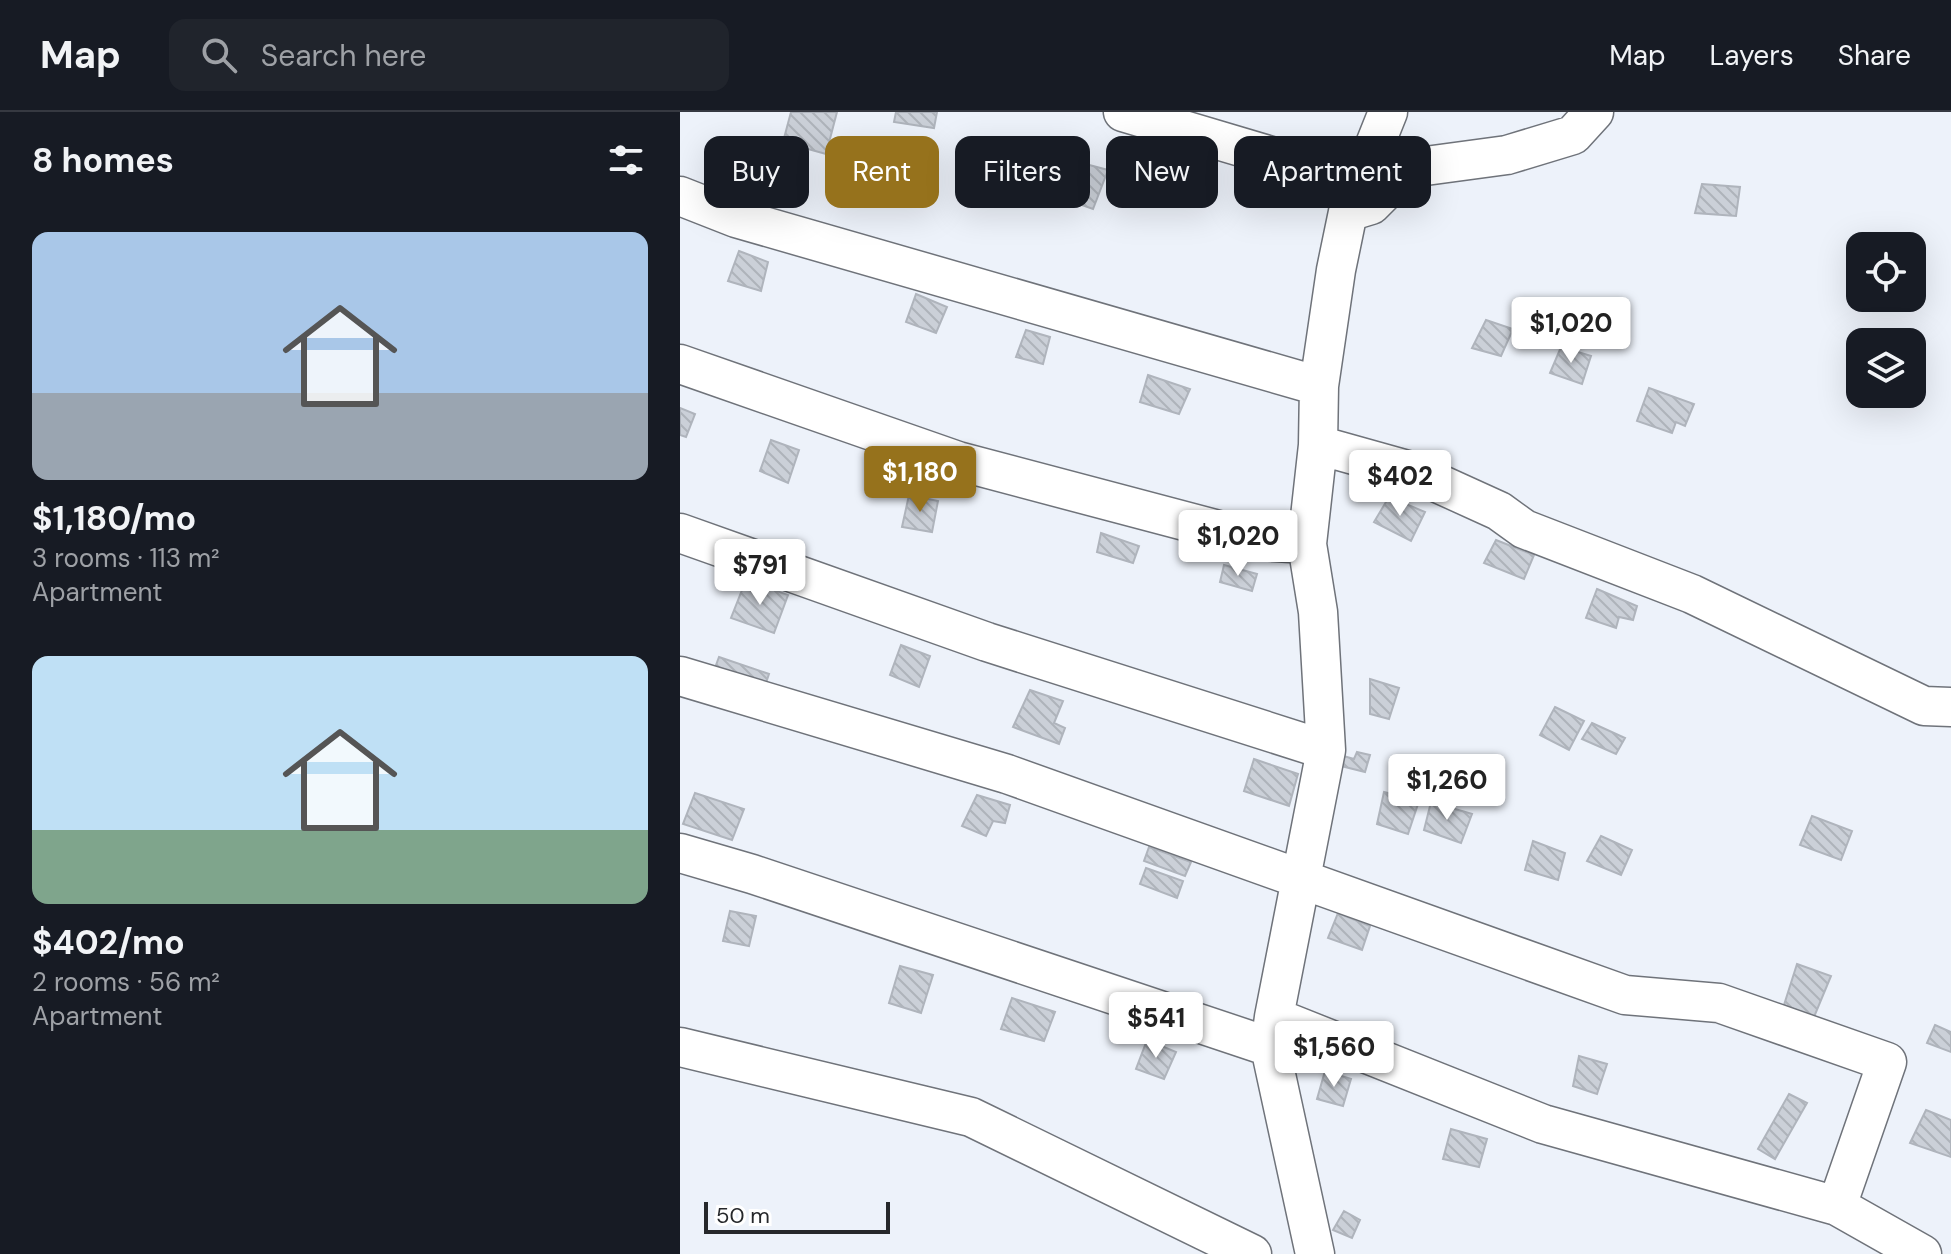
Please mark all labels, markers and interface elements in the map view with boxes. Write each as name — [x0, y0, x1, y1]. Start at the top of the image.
search box — [169, 19, 729, 91]
text: Map — [40, 30, 121, 80]
icon: search — [197, 33, 241, 77]
text: Search here — [261, 36, 426, 75]
text: Map — [1609, 37, 1666, 74]
text: Layers — [1710, 37, 1794, 74]
text: Share — [1838, 37, 1911, 74]
chip: Buy — [704, 136, 809, 208]
chip: Rent — [825, 136, 939, 208]
chip: Filters — [955, 136, 1090, 208]
chip: New — [1106, 136, 1218, 208]
chip: Apartment — [1234, 136, 1431, 208]
text: 8 homes — [32, 138, 174, 183]
icon: filters — [604, 138, 648, 182]
map controls — [1846, 232, 1926, 408]
button: locate — [1846, 232, 1926, 312]
icon: home — [268, 284, 412, 428]
pin: $1,020 — [1506, 297, 1636, 365]
text: $1,020 — [1530, 306, 1612, 340]
button: layers — [1846, 328, 1926, 408]
pin: $1,180 — [855, 446, 985, 514]
pin: $402 — [1353, 450, 1447, 518]
text: $1,180 — [882, 455, 958, 489]
text: $402 — [1367, 459, 1433, 493]
text: $1,180/mo — [32, 496, 196, 541]
pin: $1,020 — [1173, 510, 1303, 578]
text: $1,020 — [1197, 519, 1279, 553]
pin: $791 — [713, 539, 807, 607]
text: 3 rooms · 113 m² — [32, 541, 220, 575]
text: $791 — [732, 548, 788, 582]
text: Apartment — [32, 575, 163, 609]
icon: home — [268, 708, 412, 852]
pin: $1,260 — [1382, 754, 1512, 822]
text: $1,260 — [1406, 763, 1488, 797]
text: $402/mo — [32, 920, 185, 965]
text: 2 rooms · 56 m² — [32, 965, 220, 999]
pin: $541 — [1109, 992, 1203, 1060]
text: Apartment — [32, 999, 163, 1033]
text: $541 — [1127, 1001, 1185, 1035]
pin: $1,560 — [1269, 1021, 1399, 1089]
text: $1,560 — [1293, 1030, 1375, 1064]
scale bar — [704, 1198, 890, 1234]
text: 50 m — [716, 1201, 770, 1230]

